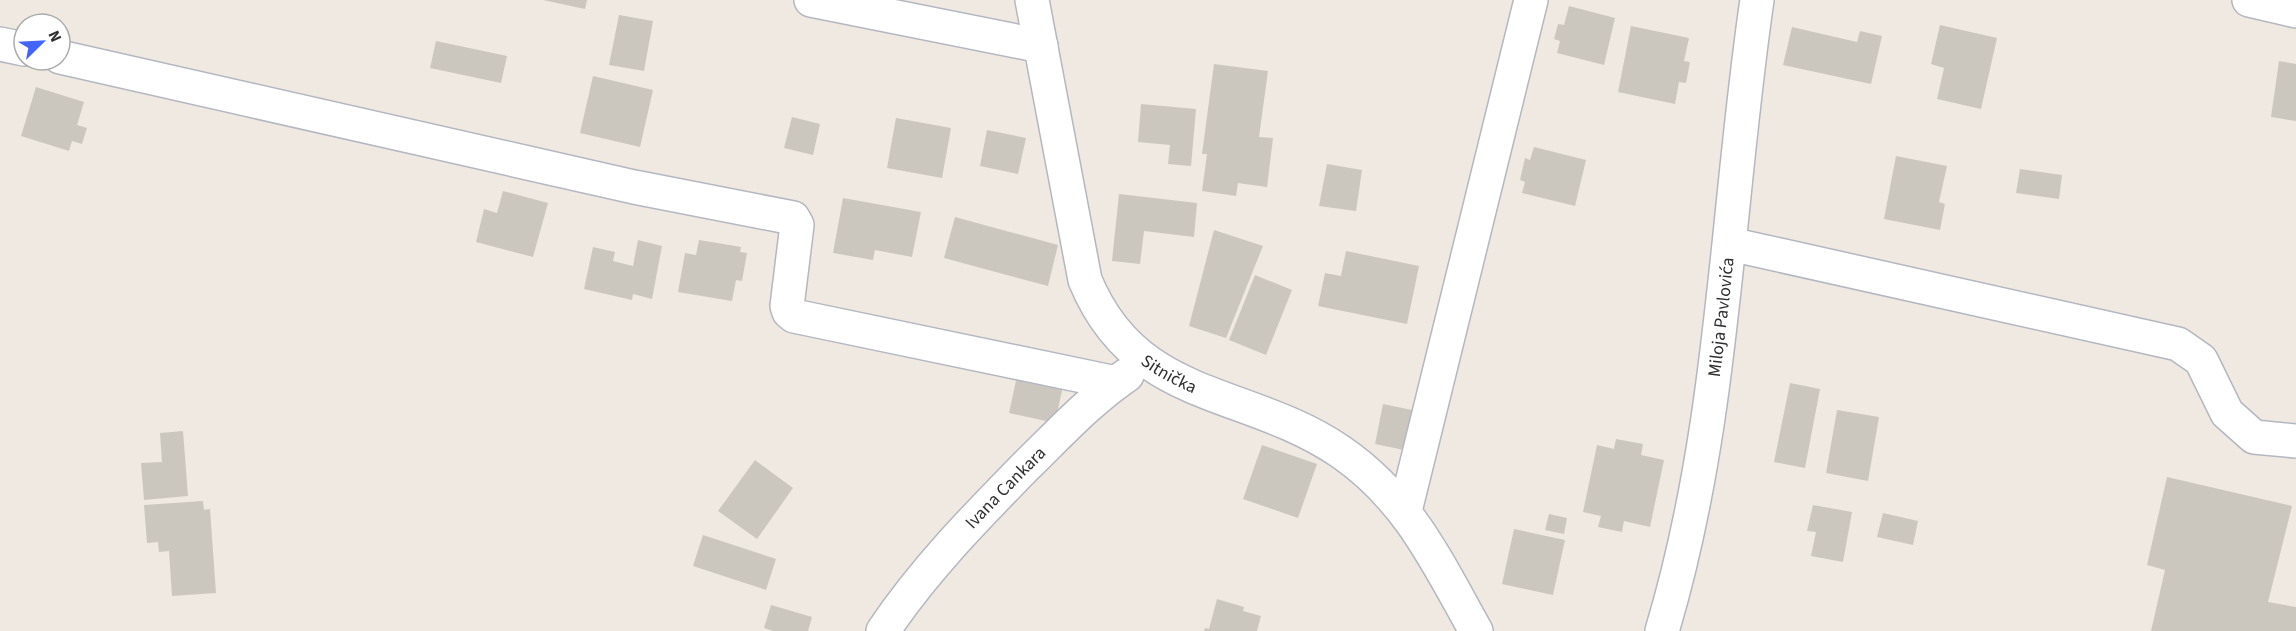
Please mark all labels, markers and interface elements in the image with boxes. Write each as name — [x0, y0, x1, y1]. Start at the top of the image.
north arrow — [12, 12, 72, 72]
text: N — [43, 27, 67, 46]
street label: Miloja Pavlovića — [1701, 256, 1740, 378]
street label: Sitnička — [1136, 348, 1201, 399]
street label: Ivana Cankara — [959, 441, 1051, 534]

